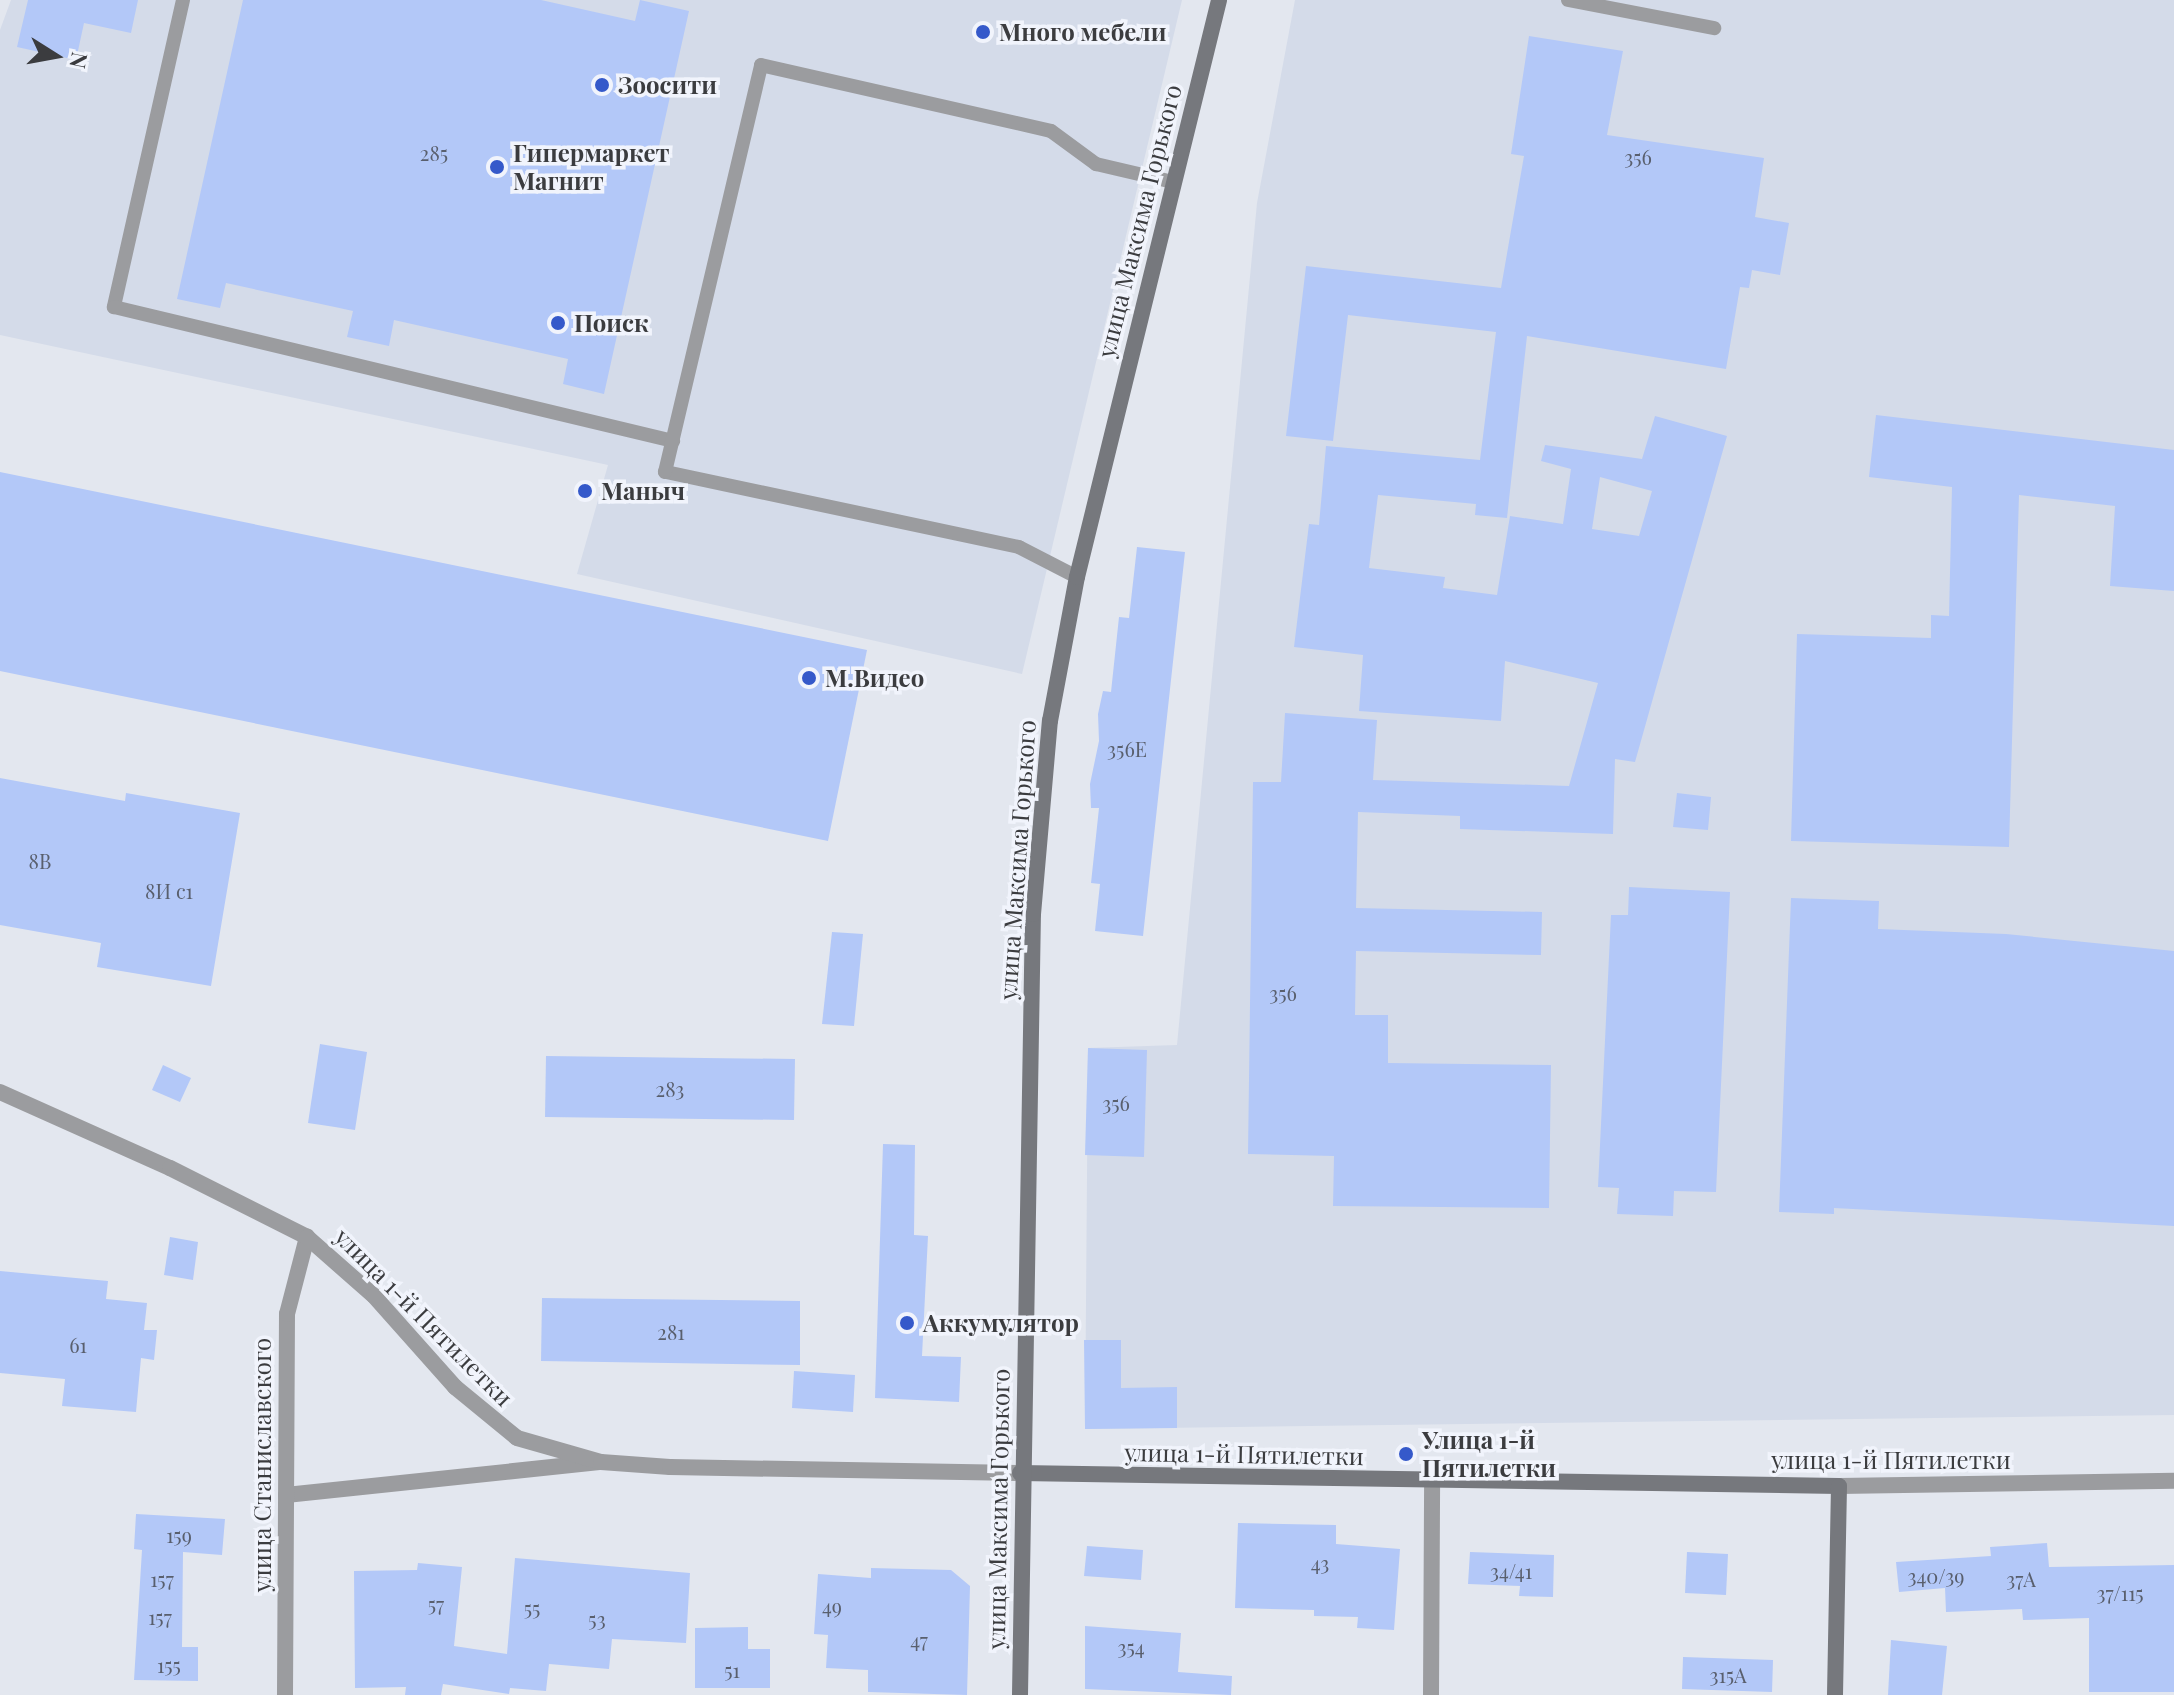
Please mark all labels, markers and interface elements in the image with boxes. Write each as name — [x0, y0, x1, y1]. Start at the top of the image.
north arrow — [16, 16, 96, 96]
place label: Много мебели — [999, 18, 1166, 46]
marker: Много мебели — [974, 23, 992, 41]
text: N — [63, 50, 96, 71]
place label: Зоосити — [618, 71, 717, 99]
marker: Зоосити — [593, 76, 611, 94]
street label: улица Максима Горького — [1091, 81, 1187, 361]
place label: Гипермаркет Магнит — [513, 139, 669, 195]
house number: 285 — [420, 140, 448, 164]
house number: 356 — [1624, 144, 1652, 168]
marker: Гипермаркет Магнит — [488, 158, 506, 176]
place label: Поиск — [574, 309, 649, 337]
marker: Поиск — [549, 314, 567, 332]
place label: Маныч — [601, 477, 685, 505]
marker: Маныч — [576, 482, 594, 500]
place label: М.Видео — [825, 664, 924, 692]
marker: М.Видео — [800, 669, 818, 687]
street label: улица Максима Горького — [993, 719, 1041, 1001]
house number: 356Е — [1107, 736, 1147, 760]
house number: 8В — [29, 848, 51, 872]
house number: 8И с1 — [145, 878, 193, 902]
house number: 356 — [1269, 980, 1297, 1004]
house number: 283 — [656, 1076, 684, 1100]
house number: 356 — [1102, 1090, 1130, 1114]
street label: улица 1-й Пятилетки — [329, 1222, 519, 1412]
place label: Аккумулятор — [923, 1309, 1079, 1337]
marker: Аккумулятор — [898, 1314, 916, 1332]
house number: 281 — [657, 1319, 685, 1343]
house number: 61 — [69, 1332, 87, 1356]
street label: улица Станиславского — [248, 1338, 276, 1592]
street label: улица Максима Горького — [981, 1368, 1015, 1650]
place label: Улица 1-й Пятилетки — [1422, 1426, 1556, 1482]
street label: улица 1-й Пятилетки — [1124, 1438, 1364, 1470]
marker: Улица 1-й Пятилетки — [1397, 1445, 1415, 1463]
street label: улица 1-й Пятилетки — [1771, 1446, 2011, 1474]
house number: 159 — [166, 1522, 192, 1546]
house number: 43 — [1311, 1550, 1329, 1574]
house number: 34/41 — [1490, 1558, 1532, 1582]
house number: 340/39 — [1907, 1563, 1965, 1587]
house number: 157 — [150, 1566, 174, 1590]
house number: 37А — [2006, 1566, 2036, 1590]
house number: 37/115 — [2096, 1580, 2144, 1604]
house number: 57 — [428, 1591, 444, 1615]
house number: 49 — [822, 1593, 842, 1617]
house number: 55 — [524, 1595, 540, 1619]
house number: 157 — [148, 1604, 172, 1628]
house number: 53 — [588, 1606, 606, 1630]
house number: 47 — [910, 1627, 928, 1651]
house number: 354 — [1117, 1634, 1145, 1658]
house number: 155 — [157, 1652, 181, 1676]
house number: 51 — [724, 1657, 740, 1681]
house number: 315А — [1709, 1662, 1747, 1686]

